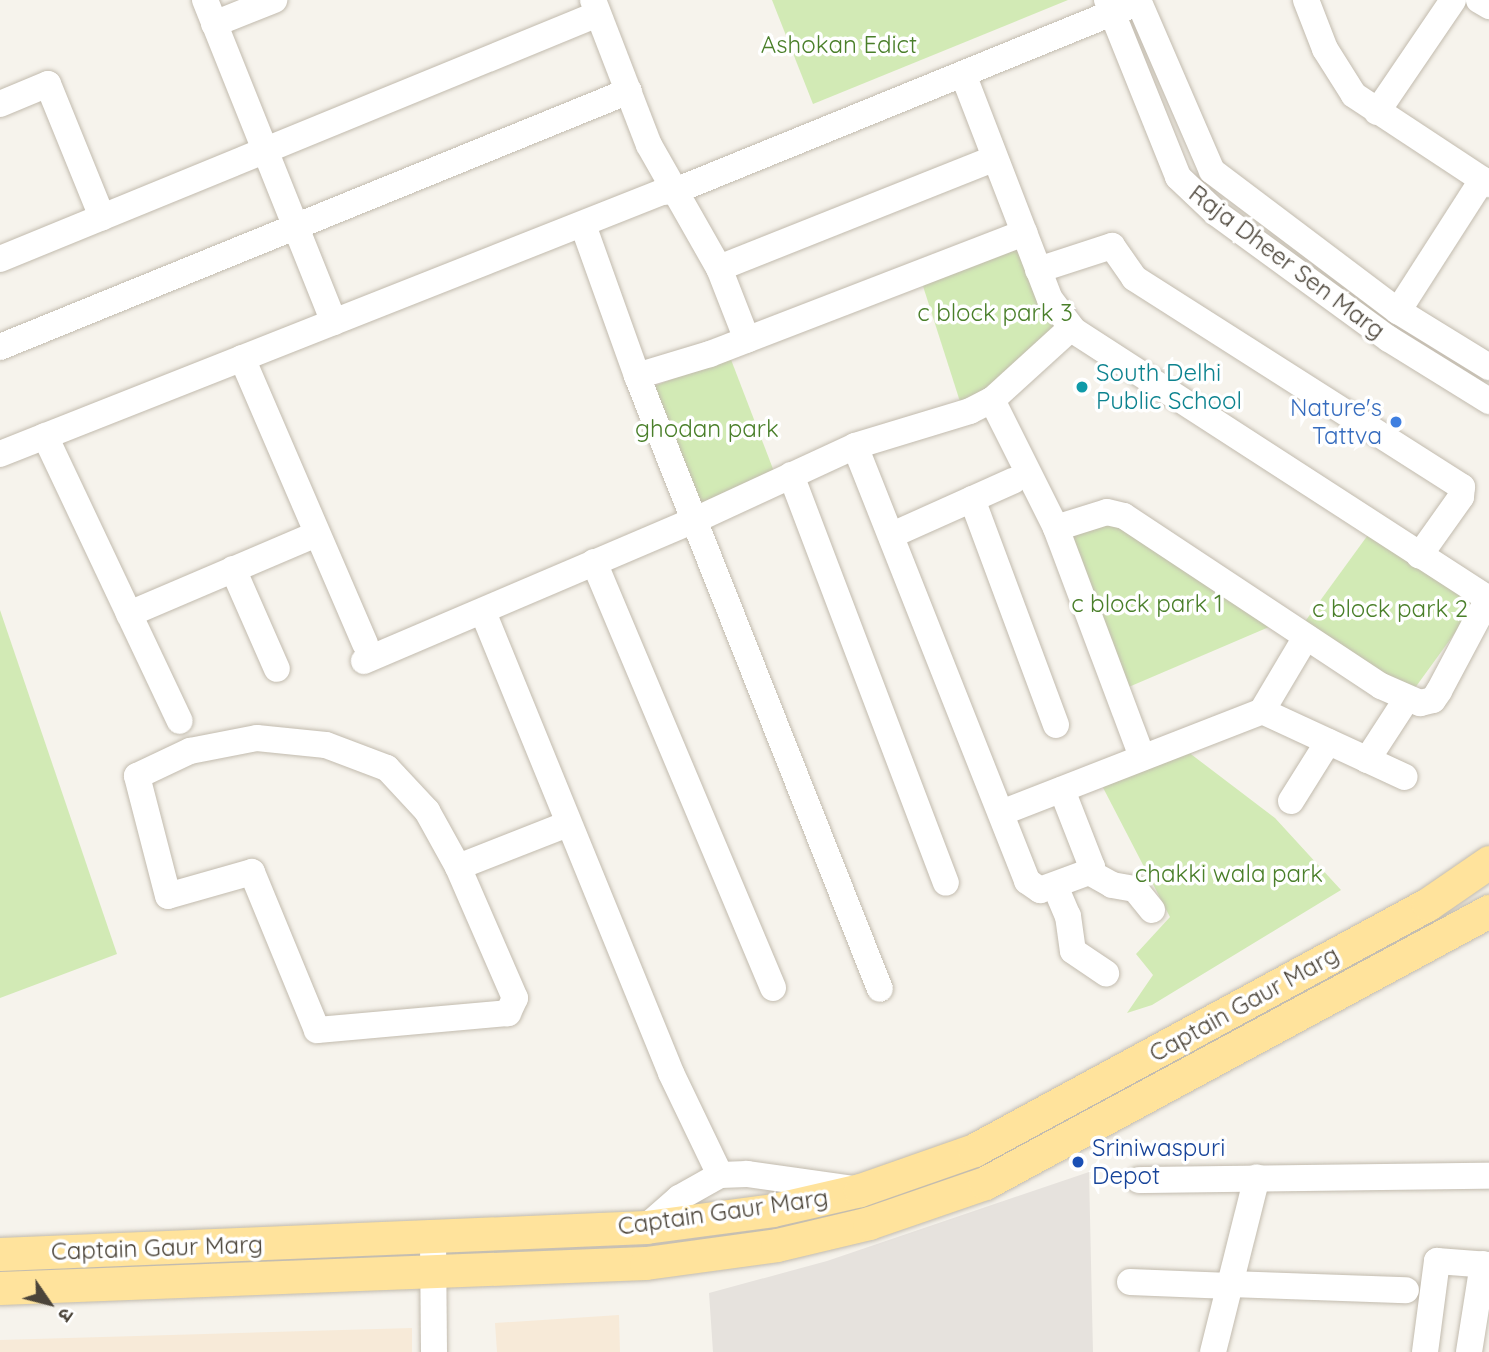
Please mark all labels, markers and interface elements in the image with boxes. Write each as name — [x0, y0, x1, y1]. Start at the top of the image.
park label: Ashokan Edict — [761, 31, 917, 59]
street label: Raja Dheer Sen Marg — [1183, 179, 1391, 345]
park label: c block park 3 — [917, 299, 1073, 327]
place label: South Delhi Public School — [1096, 359, 1242, 415]
marker: South Delhi Public School — [1074, 379, 1090, 395]
place label: Nature's Tattva — [1290, 394, 1382, 450]
marker: Nature's Tattva — [1388, 414, 1404, 430]
park label: ghodan park — [635, 415, 779, 443]
park label: c block park 1 — [1071, 590, 1223, 618]
park label: c block park 2 — [1312, 595, 1468, 623]
park label: chakki wala park — [1135, 860, 1323, 888]
street label: Captain Gaur Marg — [1144, 940, 1344, 1068]
place label: Sriniwaspuri Depot — [1092, 1134, 1225, 1190]
marker: Sriniwaspuri Depot — [1070, 1154, 1086, 1170]
street label: Captain Gaur Marg — [616, 1183, 830, 1241]
street label: Captain Gaur Marg — [51, 1230, 263, 1266]
north arrow — [14, 1268, 84, 1338]
text: उ — [53, 1304, 79, 1326]

